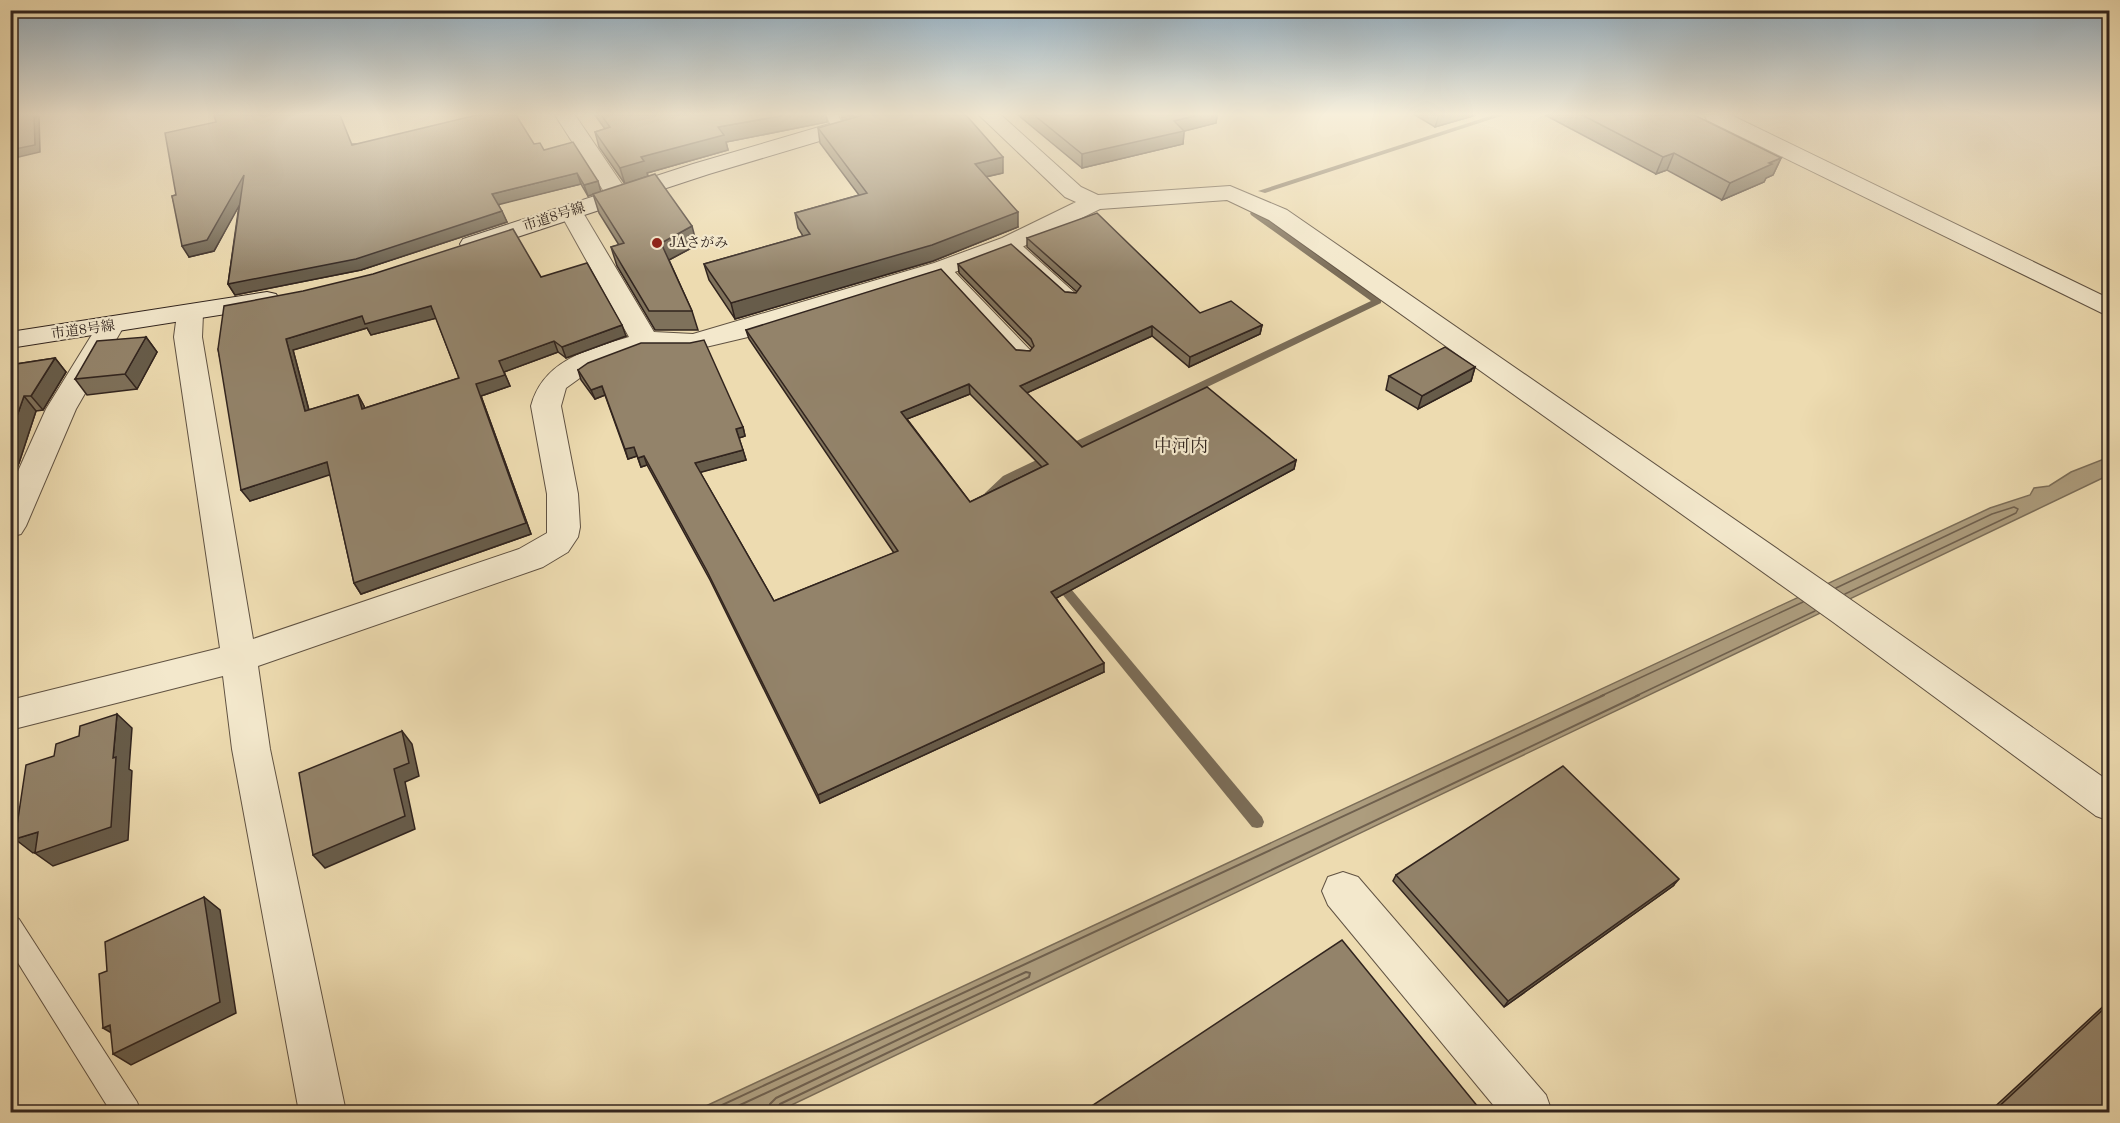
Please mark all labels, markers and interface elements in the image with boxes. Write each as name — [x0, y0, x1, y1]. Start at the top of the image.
street label: 市道8号線 — [521, 199, 587, 234]
marker: JAさがみ — [650, 236, 664, 250]
place label: JAさがみ — [669, 236, 728, 250]
street label: 市道8号線 — [50, 318, 116, 341]
district label: 中河内 — [1154, 436, 1208, 456]

